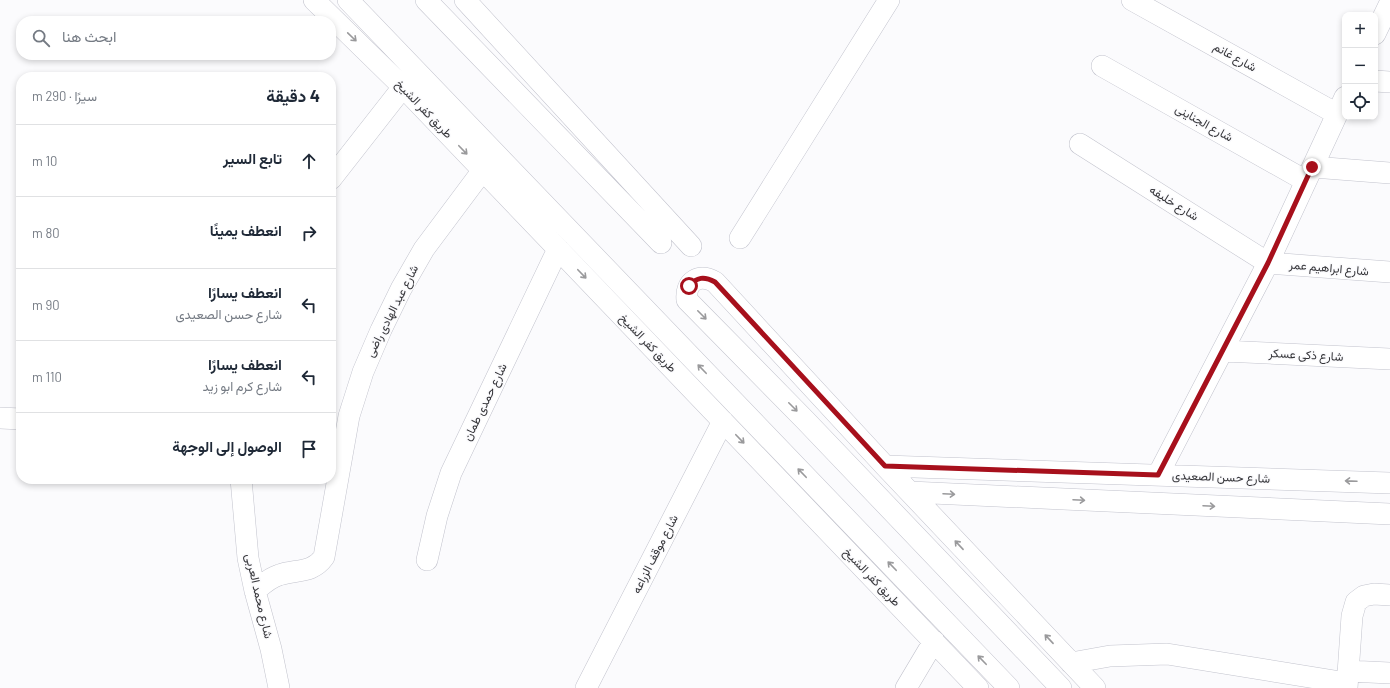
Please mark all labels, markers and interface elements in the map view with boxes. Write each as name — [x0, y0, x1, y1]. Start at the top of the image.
map controls — [1342, 12, 1378, 120]
button: + — [1342, 12, 1378, 48]
search box — [16, 16, 336, 60]
icon: search — [30, 27, 52, 49]
text: ابحث هنا — [62, 27, 116, 45]
one-way arrow — [347, 32, 357, 42]
street label: شارع غانم — [1210, 39, 1259, 76]
button: − — [1342, 48, 1378, 84]
street label: طريق كفر الشيخ — [391, 76, 456, 143]
button: locate — [1342, 84, 1378, 120]
text: 4 دقيقة — [266, 85, 320, 105]
text: سيرًا · 290 m — [32, 88, 97, 104]
street label: شارع الجناينى — [1172, 101, 1236, 146]
one-way arrow — [458, 145, 468, 155]
text: تابع السير — [223, 149, 282, 167]
icon: ahead — [298, 150, 320, 172]
text: 10 m — [32, 153, 57, 169]
route end — [1303, 158, 1321, 176]
street label: شارع خليفه — [1146, 182, 1202, 225]
text: انعطف يمينًا — [210, 221, 282, 239]
icon: right — [298, 222, 320, 244]
text: 80 m — [32, 225, 60, 241]
street label: شارع ابراهيم عمر — [1287, 256, 1370, 280]
street label: شارع عبد الهادى راضى — [362, 262, 423, 360]
one-way arrow — [577, 269, 587, 279]
route start — [680, 277, 698, 295]
text: انعطف يسارًا — [208, 283, 282, 301]
icon: left — [298, 294, 320, 316]
text: 90 m — [32, 297, 60, 313]
text: شارع حسن الصعيدى — [175, 306, 282, 322]
street label: طريق كفر الشيخ — [615, 310, 680, 377]
one-way arrow — [697, 310, 707, 320]
street label: شارع ذكى عسكر — [1267, 345, 1344, 366]
text: انعطف يسارًا — [208, 355, 282, 373]
street label: شارع حمدى طمان — [459, 360, 512, 444]
one-way arrow — [697, 364, 707, 374]
icon: left — [298, 366, 320, 388]
text: 110 m — [32, 369, 62, 385]
text: شارع كرم ابو زيد — [203, 378, 282, 394]
one-way arrow — [788, 402, 798, 412]
one-way arrow — [735, 434, 745, 444]
text: الوصول إلى الوجهة — [172, 437, 282, 455]
icon: arrive — [298, 438, 320, 460]
street label: شارع حسن الصعيدى — [1172, 467, 1270, 488]
one-way arrow — [798, 468, 807, 478]
one-way arrow — [1345, 478, 1358, 485]
one-way arrow — [942, 490, 955, 498]
one-way arrow — [1072, 496, 1085, 504]
one-way arrow — [1202, 502, 1215, 509]
street label: شارع موقف الزراعه — [628, 512, 683, 597]
one-way arrow — [955, 540, 964, 550]
street label: طريق كفر الشيخ — [839, 544, 904, 611]
street label: شارع محمد العربى — [240, 552, 277, 640]
one-way arrow — [887, 561, 897, 571]
one-way arrow — [1044, 634, 1054, 644]
one-way arrow — [977, 655, 987, 665]

